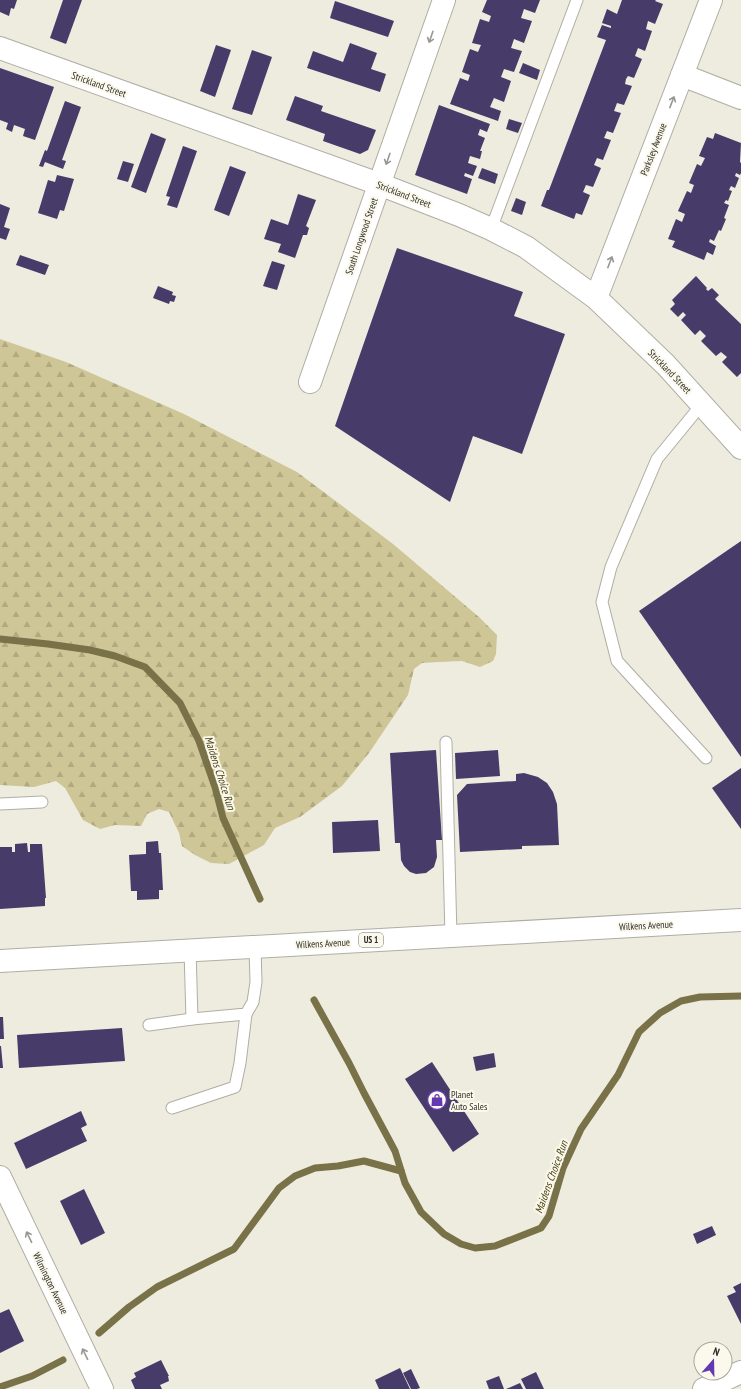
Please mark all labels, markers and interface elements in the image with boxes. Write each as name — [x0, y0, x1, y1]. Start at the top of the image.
one-way arrow — [427, 30, 435, 42]
street label: Strickland Street — [70, 69, 128, 100]
one-way arrow — [668, 96, 676, 108]
street label: Parksley Avenue — [638, 121, 669, 177]
one-way arrow — [384, 153, 392, 165]
street label: Strickland Street — [375, 178, 433, 211]
street label: South Longwood Street — [342, 196, 381, 276]
one-way arrow — [606, 256, 614, 268]
street label: Strickland Street — [645, 346, 694, 397]
water label: Maidens Choice Run — [202, 734, 239, 813]
street label: Wilkens Avenue — [619, 918, 673, 933]
road number: US 1 — [359, 933, 383, 947]
street label: Wilkens Avenue — [296, 936, 350, 951]
place label: Planet Auto Sales — [451, 1088, 488, 1113]
shop icon: Planet Auto Sales — [426, 1089, 448, 1111]
water label: Maidens Choice Run — [531, 1138, 571, 1215]
one-way arrow — [25, 1231, 32, 1243]
street label: Wilmington Avenue — [30, 1250, 71, 1316]
north arrow — [693, 1341, 733, 1381]
text: N — [711, 1344, 722, 1359]
one-way arrow — [81, 1348, 88, 1360]

